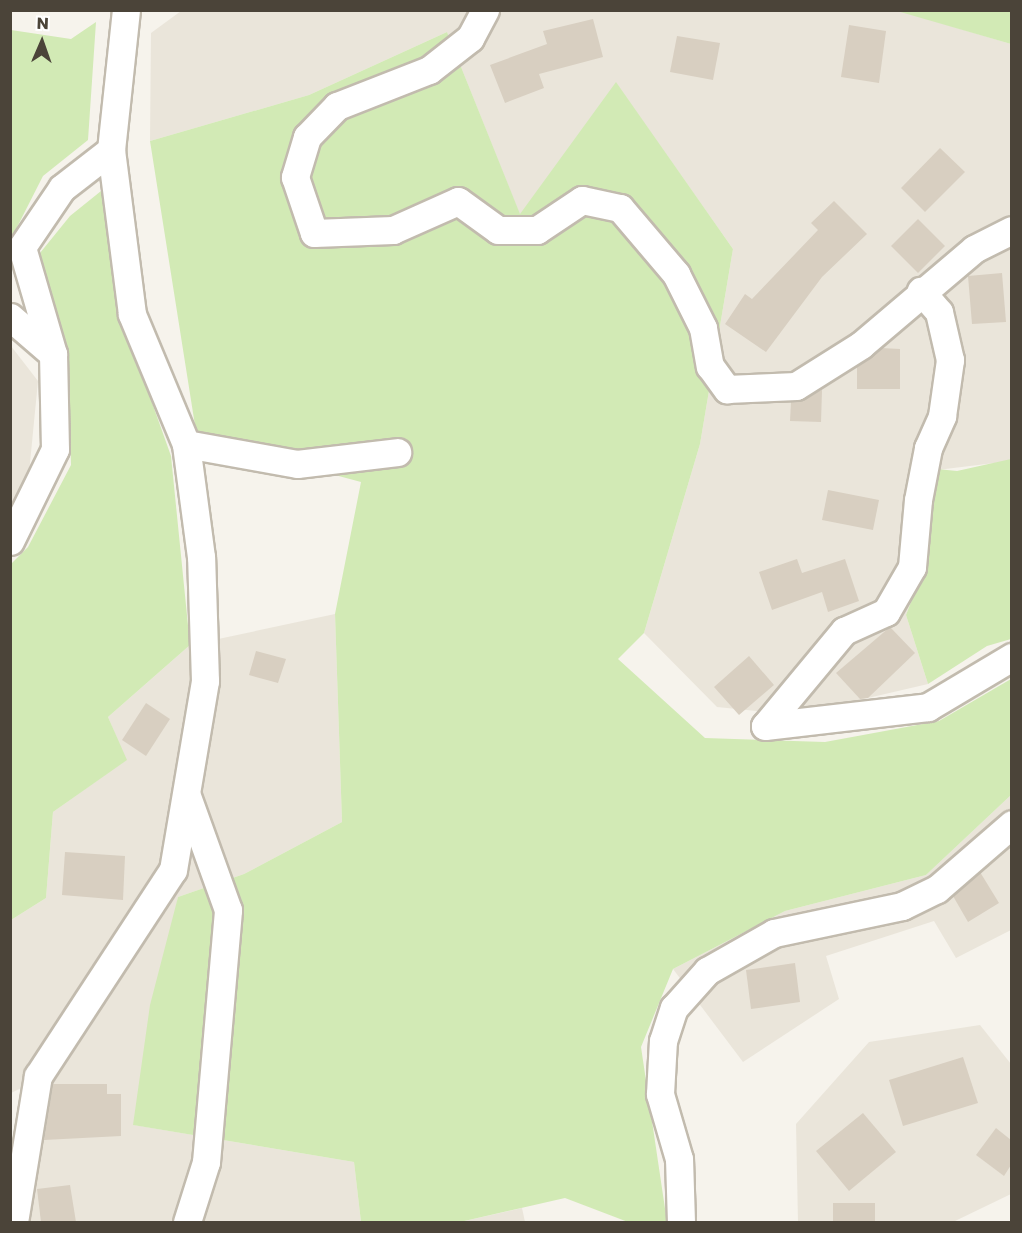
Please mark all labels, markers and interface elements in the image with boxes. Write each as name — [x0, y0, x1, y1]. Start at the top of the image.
north arrow — [12, 12, 72, 72]
text: N — [36, 12, 49, 35]

